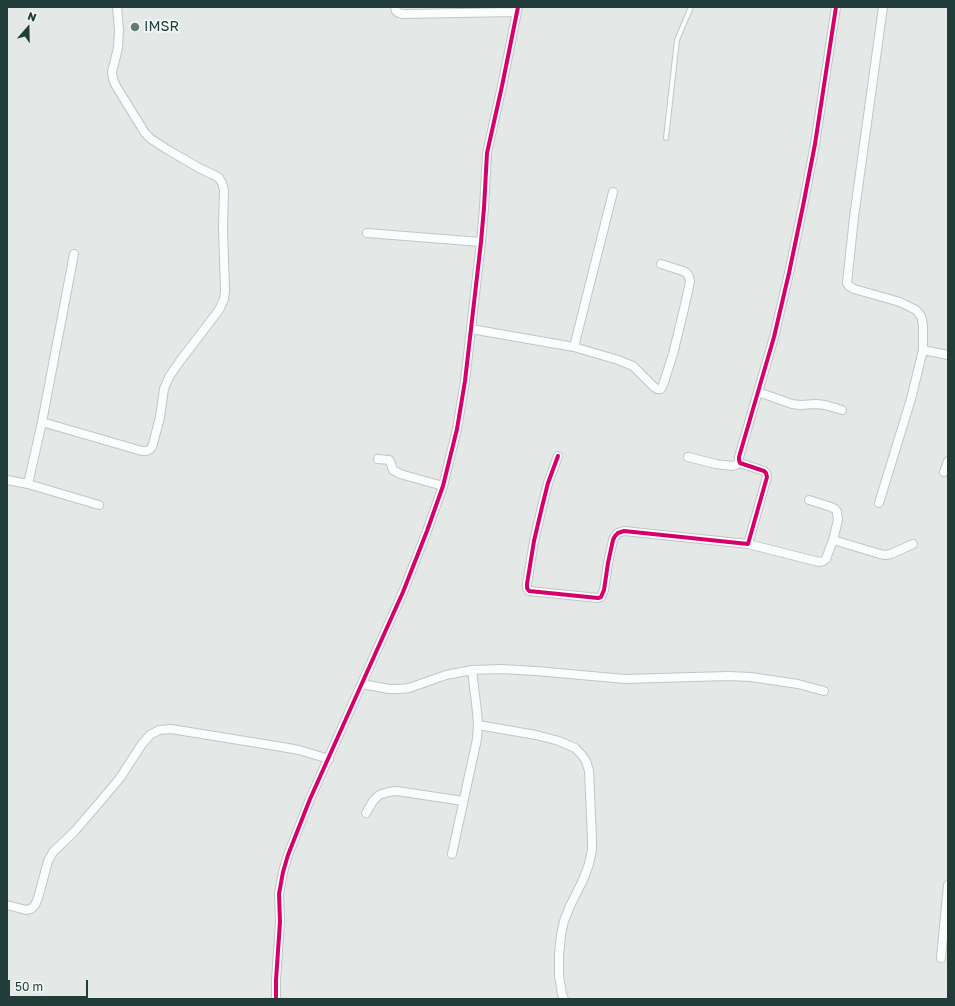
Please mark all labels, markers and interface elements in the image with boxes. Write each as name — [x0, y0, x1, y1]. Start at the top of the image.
north arrow — [8, 8, 48, 48]
text: N — [26, 9, 38, 24]
place label: IMSR — [144, 19, 179, 35]
marker: IMSR — [129, 21, 141, 33]
scale bar — [10, 972, 90, 998]
text: 50 m — [15, 979, 43, 994]

